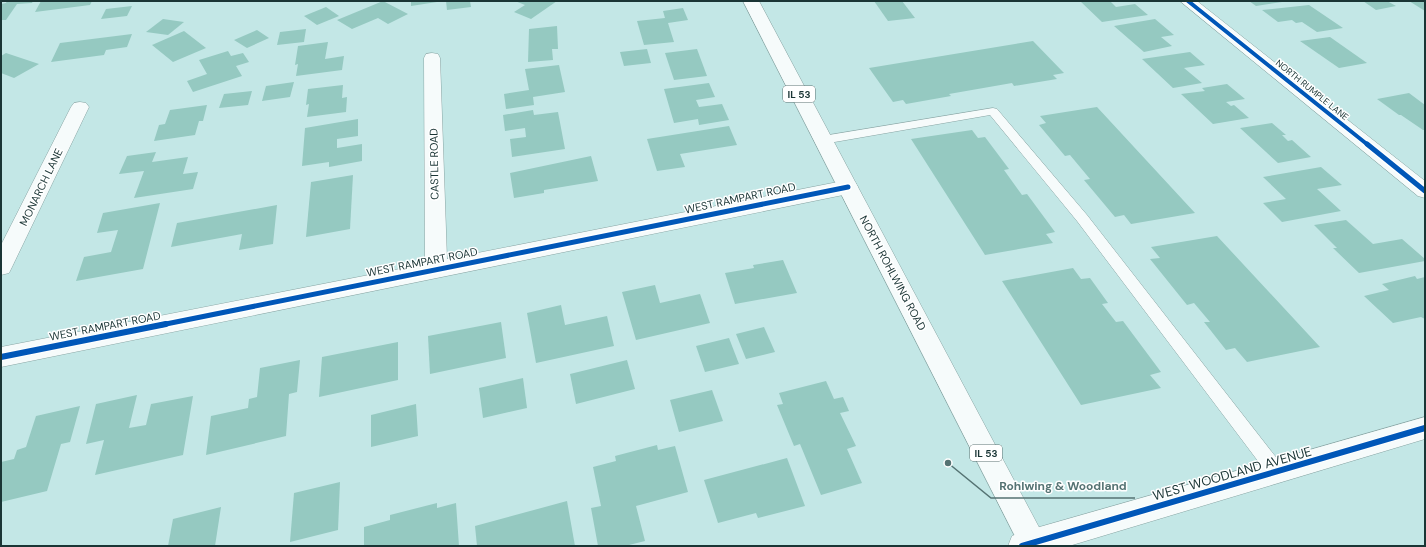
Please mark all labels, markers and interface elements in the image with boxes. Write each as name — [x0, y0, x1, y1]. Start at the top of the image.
street label: NORTH RUMPLE LANE — [1273, 57, 1351, 123]
road number: IL 53 — [783, 86, 815, 102]
street label: CASTLE ROAD — [426, 128, 442, 200]
street label: MONARCH LANE — [16, 146, 66, 228]
street label: WEST RAMPART ROAD — [683, 179, 797, 217]
street label: NORTH ROHLWING ROAD — [857, 213, 929, 333]
street label: WEST RAMPART ROAD — [365, 244, 479, 280]
street label: WEST RAMPART ROAD — [48, 308, 162, 344]
street label: WEST WOODLAND AVENUE — [1151, 443, 1314, 504]
road number: IL 53 — [970, 445, 1002, 461]
callout: Rohlwing & Woodland — [991, 474, 1135, 498]
text: Rohlwing & Woodland — [999, 478, 1127, 494]

